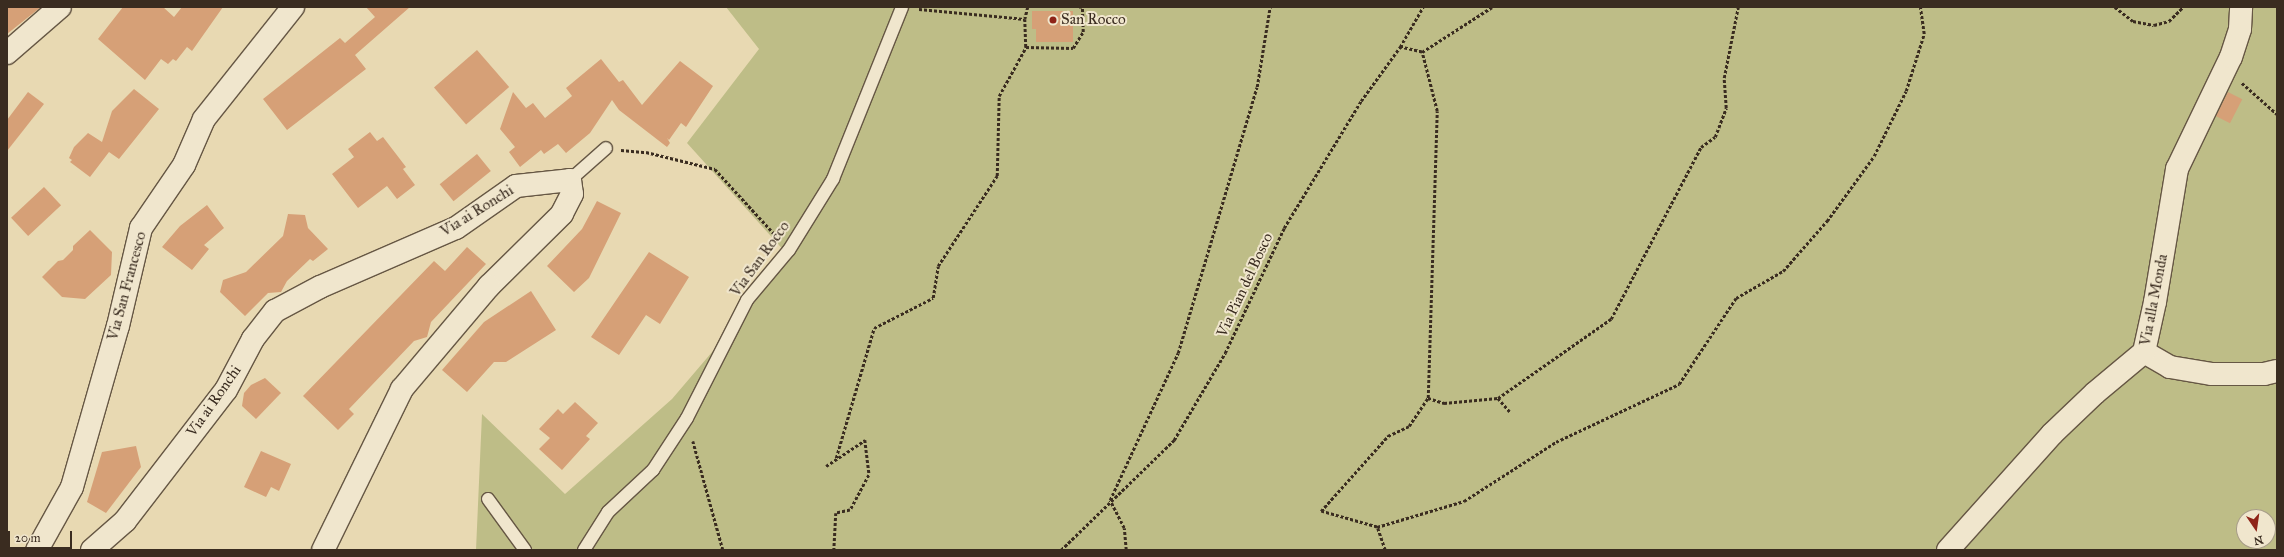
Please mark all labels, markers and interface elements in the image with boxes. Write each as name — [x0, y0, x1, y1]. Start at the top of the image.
place label: San Rocco — [1061, 11, 1126, 29]
marker: San Rocco — [1048, 15, 1058, 25]
street label: Via ai Ronchi — [437, 181, 517, 241]
street label: Via San Rocco — [727, 218, 793, 300]
street label: Via San Francesco — [104, 230, 150, 342]
street label: Via Pian del Bosco — [1213, 230, 1277, 340]
street label: Via alla Monda — [2136, 253, 2172, 347]
street label: Via ai Ronchi — [183, 362, 245, 440]
north arrow — [2236, 509, 2276, 549]
scale bar — [10, 523, 74, 549]
text: 20 m — [15, 531, 41, 545]
text: N — [2253, 533, 2265, 548]

